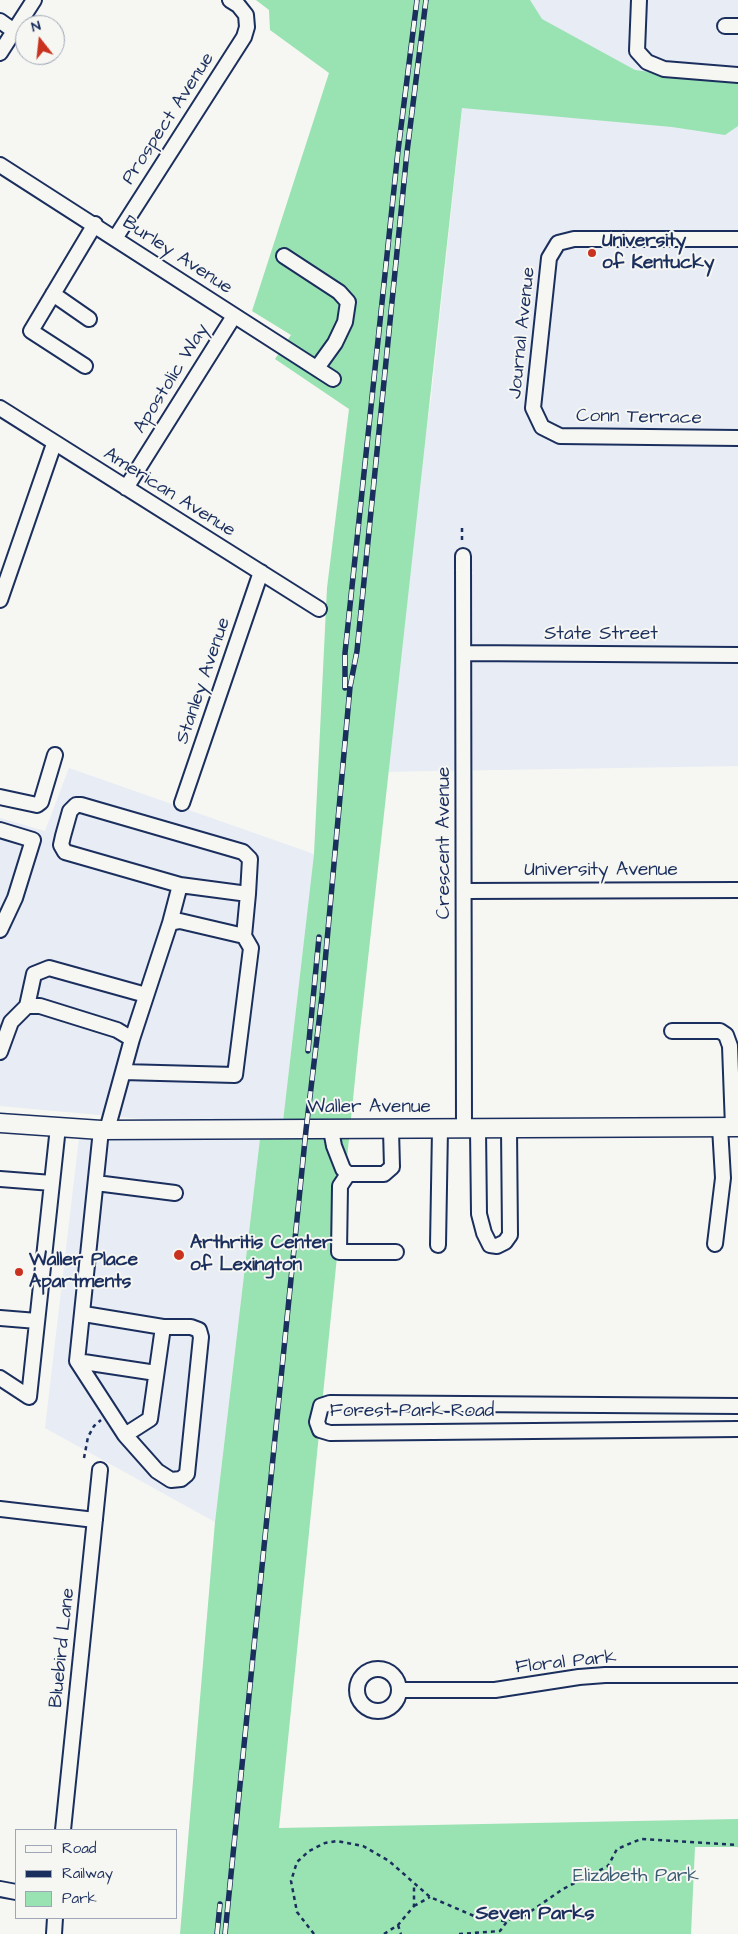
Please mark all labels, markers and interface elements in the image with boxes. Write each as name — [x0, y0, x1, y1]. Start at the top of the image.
north arrow — [15, 15, 65, 65]
text: N — [29, 16, 43, 37]
street label: Prospect Avenue — [118, 49, 220, 189]
street label: Burley Avenue — [118, 212, 236, 300]
place label: University of Kentucky — [602, 231, 714, 275]
marker: University of Kentucky — [586, 247, 598, 259]
street label: Journal Avenue — [505, 266, 541, 400]
street label: Apostolic Way — [129, 320, 215, 438]
street label: Conn Terrace — [576, 406, 702, 430]
street label: American Avenue — [99, 443, 239, 543]
street label: Stanley Avenue — [172, 615, 236, 747]
street label: State Street — [544, 624, 658, 646]
street label: Crescent Avenue — [434, 767, 456, 919]
street label: University Avenue — [524, 860, 678, 882]
street label: Waller Avenue — [307, 1097, 431, 1119]
place label: Arthritis Center of Lexington — [190, 1233, 332, 1277]
marker: Arthritis Center of Lexington — [172, 1248, 186, 1262]
place label: Waller Place Apartments — [29, 1250, 138, 1294]
marker: Waller Place Apartments — [13, 1266, 25, 1278]
street label: Forest Park Road — [330, 1401, 494, 1423]
street label: Bluebird Lane — [45, 1587, 81, 1709]
street label: Floral Park — [514, 1646, 618, 1680]
legend — [15, 1829, 178, 1919]
text: Road — [62, 1838, 96, 1859]
text: Railway — [62, 1863, 113, 1884]
park label: Elizabeth Park — [573, 1866, 699, 1888]
text: Park — [62, 1888, 97, 1909]
district label: Seven Parks — [475, 1903, 595, 1927]

